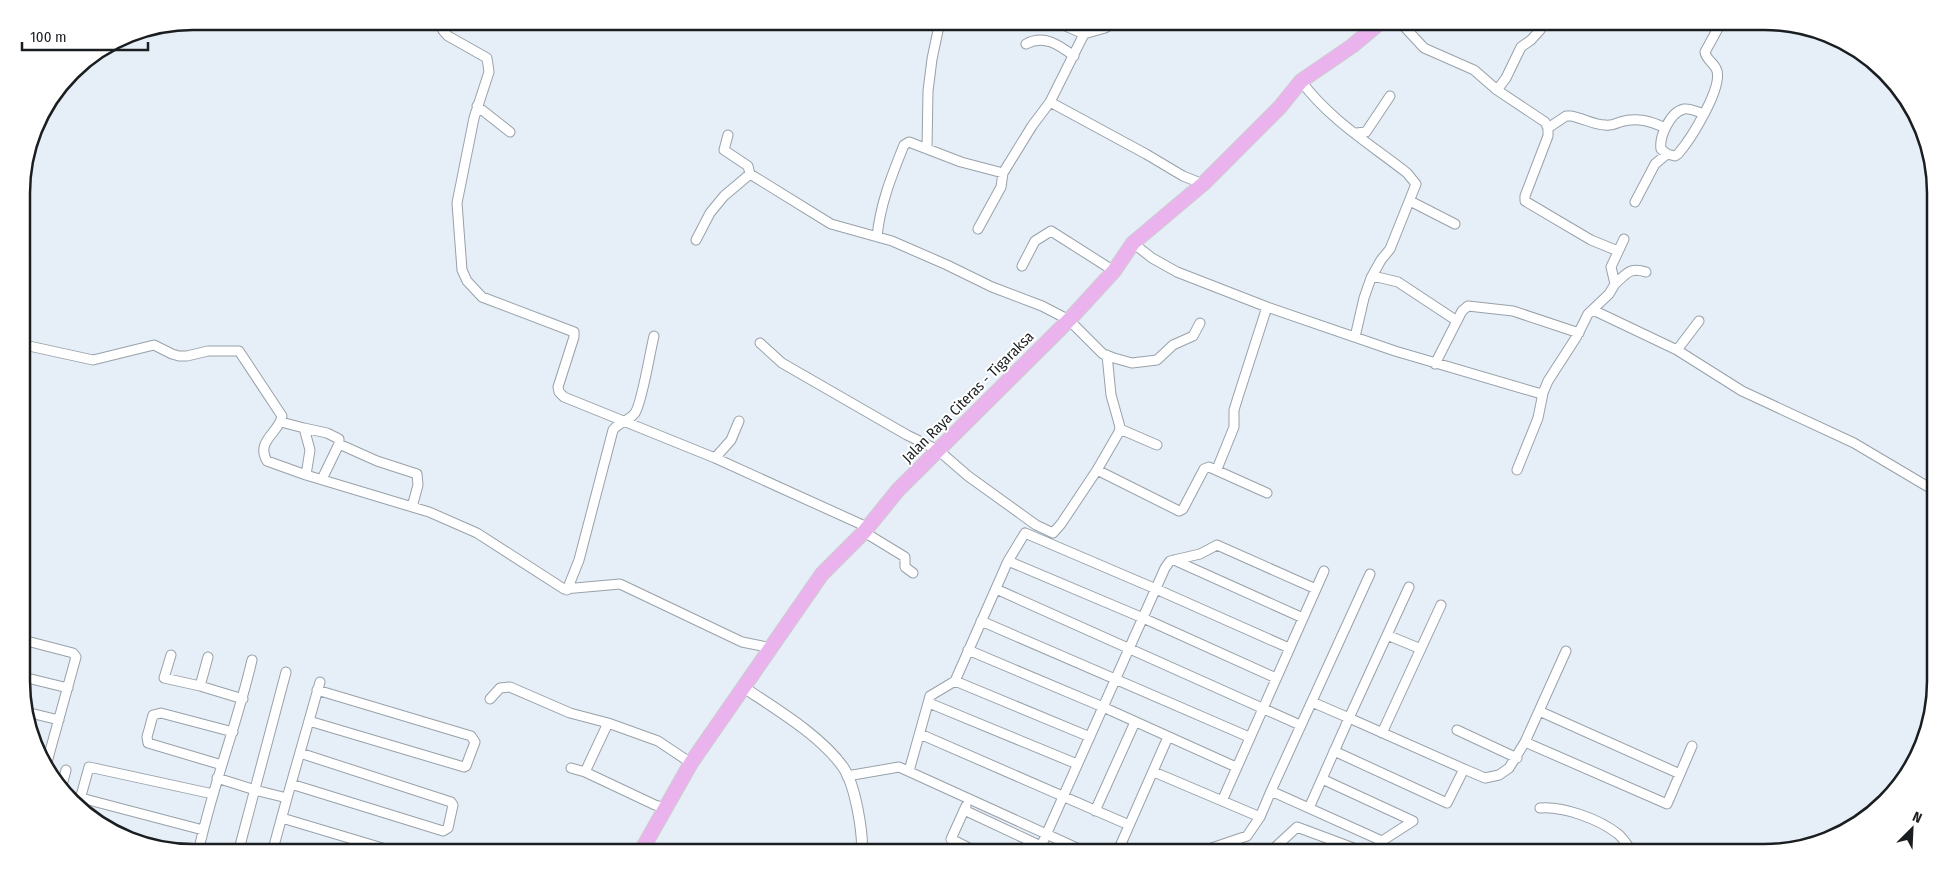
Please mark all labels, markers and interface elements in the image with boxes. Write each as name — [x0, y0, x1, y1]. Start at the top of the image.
scale bar — [22, 20, 149, 52]
text: 100 m — [30, 28, 67, 46]
street label: Jalan Raya Citeras - Tigaraksa — [899, 328, 1037, 466]
north arrow — [1887, 804, 1937, 854]
text: N — [1910, 808, 1924, 827]

